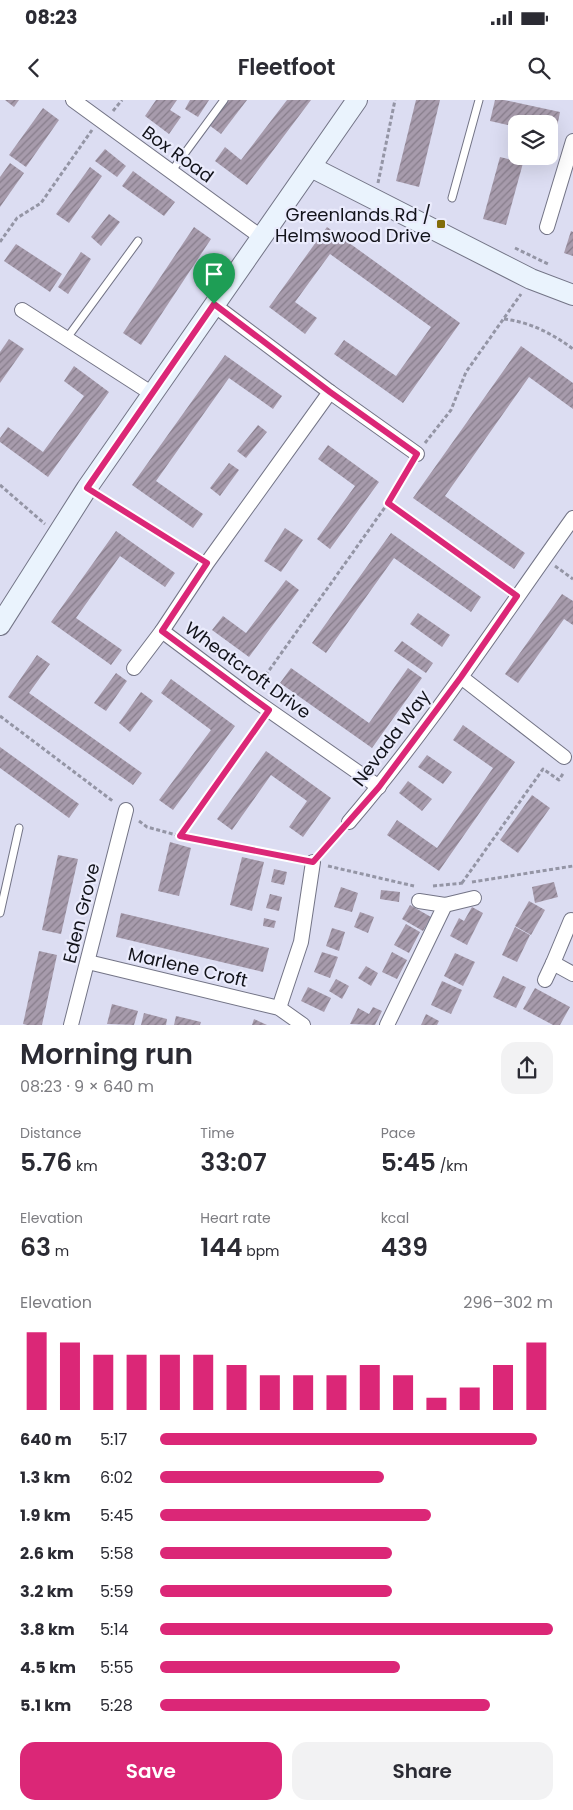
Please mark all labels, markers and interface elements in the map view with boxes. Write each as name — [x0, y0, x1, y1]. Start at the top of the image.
text: 08:23 — [25, 4, 77, 31]
text: Fleetfoot — [238, 52, 335, 83]
icon: back — [20, 54, 48, 82]
icon: search — [525, 54, 553, 82]
map controls — [508, 115, 558, 165]
button: layers — [508, 115, 558, 165]
street label: Box Road — [137, 120, 219, 188]
place label: Greenlands Rd / Helmswood Drive — [275, 202, 431, 248]
marker: Greenlands Rd / Helmswood Drive — [435, 218, 447, 230]
pin — [193, 253, 235, 304]
icon: arrive — [200, 260, 228, 288]
street label: Wheatcroft Drive — [180, 616, 316, 724]
street label: Nevada Way — [346, 685, 436, 791]
street label: Eden Grove — [56, 860, 106, 966]
street label: Marlene Croft — [126, 941, 250, 993]
text: Morning run — [20, 1035, 193, 1074]
button: share — [501, 1042, 553, 1094]
text: 08:23 · 9 × 640 m — [20, 1075, 154, 1098]
text: Distance — [20, 1123, 81, 1143]
text: Time — [200, 1123, 234, 1143]
text: Pace — [381, 1123, 415, 1143]
text: 5.76 — [20, 1145, 72, 1180]
text: 33:07 — [200, 1145, 267, 1180]
text: 5:45 — [381, 1145, 436, 1180]
text: km — [72, 1156, 98, 1176]
text: /km — [436, 1156, 468, 1176]
text: Elevation — [20, 1208, 83, 1228]
text: Heart rate — [200, 1208, 271, 1228]
text: kcal — [381, 1208, 409, 1228]
text: 63 — [20, 1230, 51, 1265]
text: 144 — [200, 1230, 242, 1265]
text: 439 — [381, 1230, 428, 1265]
text: m — [51, 1241, 69, 1261]
text: bpm — [242, 1241, 280, 1261]
text: Elevation — [20, 1291, 92, 1314]
text: 296–302 m — [463, 1291, 553, 1314]
text: 640 m — [20, 1428, 72, 1451]
text: 5:17 — [100, 1428, 127, 1451]
text: 1.3 km — [20, 1466, 70, 1489]
text: 6:02 — [100, 1466, 133, 1489]
text: 1.9 km — [20, 1504, 71, 1527]
text: 5:45 — [100, 1504, 134, 1527]
text: 2.6 km — [20, 1542, 74, 1565]
text: 5:58 — [100, 1542, 134, 1565]
text: 3.2 km — [20, 1580, 74, 1603]
text: 5:59 — [100, 1580, 134, 1603]
text: 3.8 km — [20, 1618, 75, 1641]
text: 5:14 — [100, 1618, 129, 1641]
text: 4.5 km — [20, 1656, 76, 1679]
text: 5:55 — [100, 1656, 134, 1679]
text: 5.1 km — [20, 1694, 71, 1717]
text: 5:28 — [100, 1694, 133, 1717]
button: Save — [20, 1742, 282, 1800]
button: Share — [292, 1742, 553, 1800]

